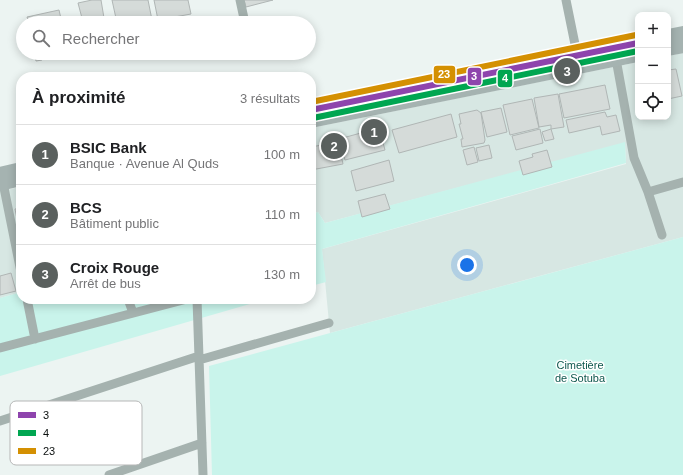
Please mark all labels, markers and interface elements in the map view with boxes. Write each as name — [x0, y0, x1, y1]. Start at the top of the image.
map controls — [635, 12, 671, 120]
button: + — [635, 12, 671, 48]
search box — [16, 16, 316, 60]
icon: search — [30, 27, 52, 49]
text: Rechercher — [62, 30, 140, 47]
button: − — [635, 48, 671, 84]
pin: 3 — [554, 56, 580, 86]
line badge: 23 — [433, 65, 456, 84]
line badge: 3 — [467, 67, 482, 86]
text: 23 — [438, 68, 450, 80]
line badge: 4 — [497, 69, 513, 88]
text: 3 — [471, 70, 477, 82]
text: 4 — [502, 72, 509, 84]
button: locate — [635, 84, 671, 120]
text: À proximité — [32, 88, 126, 107]
text: 3 résultats — [240, 91, 300, 106]
pin: 1 — [361, 117, 387, 147]
pin: 2 — [321, 131, 347, 161]
text: BSIC Bank — [70, 139, 147, 156]
text: 1 — [41, 147, 49, 162]
text: 100 m — [264, 147, 300, 162]
text: Banque · Avenue Al Quds — [70, 156, 219, 171]
text: BCS — [70, 199, 102, 216]
text: 2 — [41, 207, 49, 222]
text: 110 m — [265, 207, 300, 222]
text: Bâtiment public — [70, 216, 159, 231]
your location — [457, 255, 477, 275]
text: Croix Rouge — [70, 259, 159, 276]
text: 3 — [41, 267, 49, 282]
text: 130 m — [264, 267, 300, 282]
text: Arrêt de bus — [70, 276, 141, 291]
park label: Cimetière de Sotuba — [555, 359, 606, 384]
legend — [10, 401, 142, 465]
text: 3 — [43, 409, 49, 421]
text: 4 — [43, 427, 49, 439]
text: 23 — [43, 445, 55, 457]

